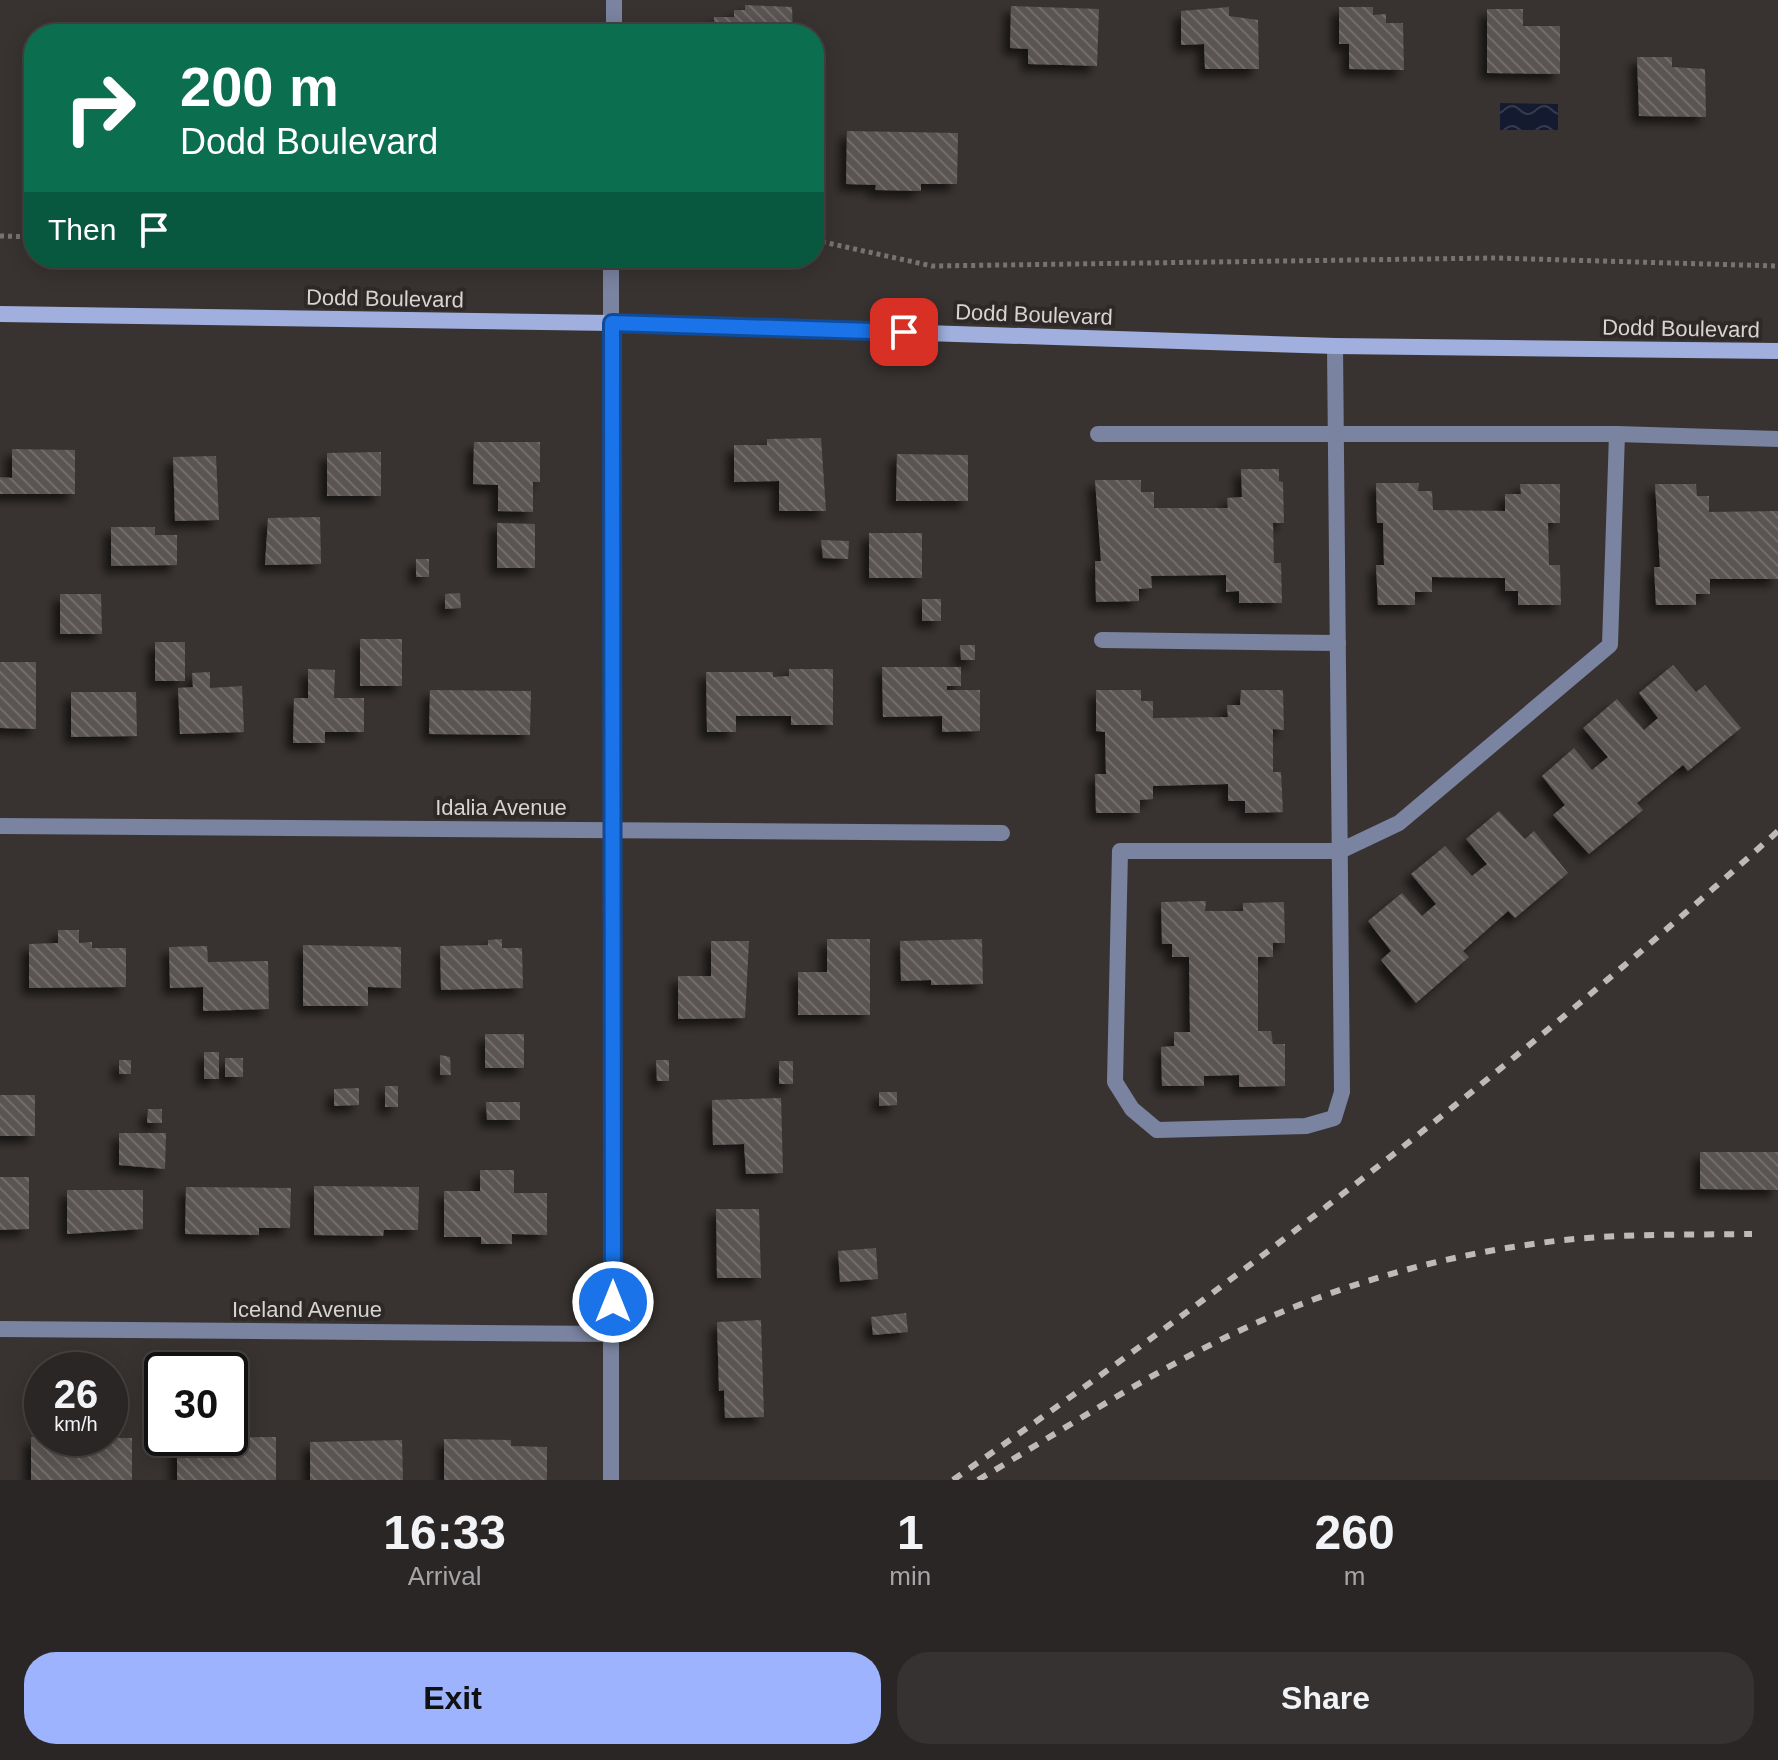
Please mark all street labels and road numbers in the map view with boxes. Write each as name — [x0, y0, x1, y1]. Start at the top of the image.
street label: Dodd Boulevard — [306, 285, 464, 312]
street label: Dodd Boulevard — [955, 299, 1113, 330]
street label: Dodd Boulevard — [1602, 315, 1760, 342]
street label: Idalia Avenue — [435, 795, 567, 820]
street label: Iceland Avenue — [232, 1297, 382, 1322]

